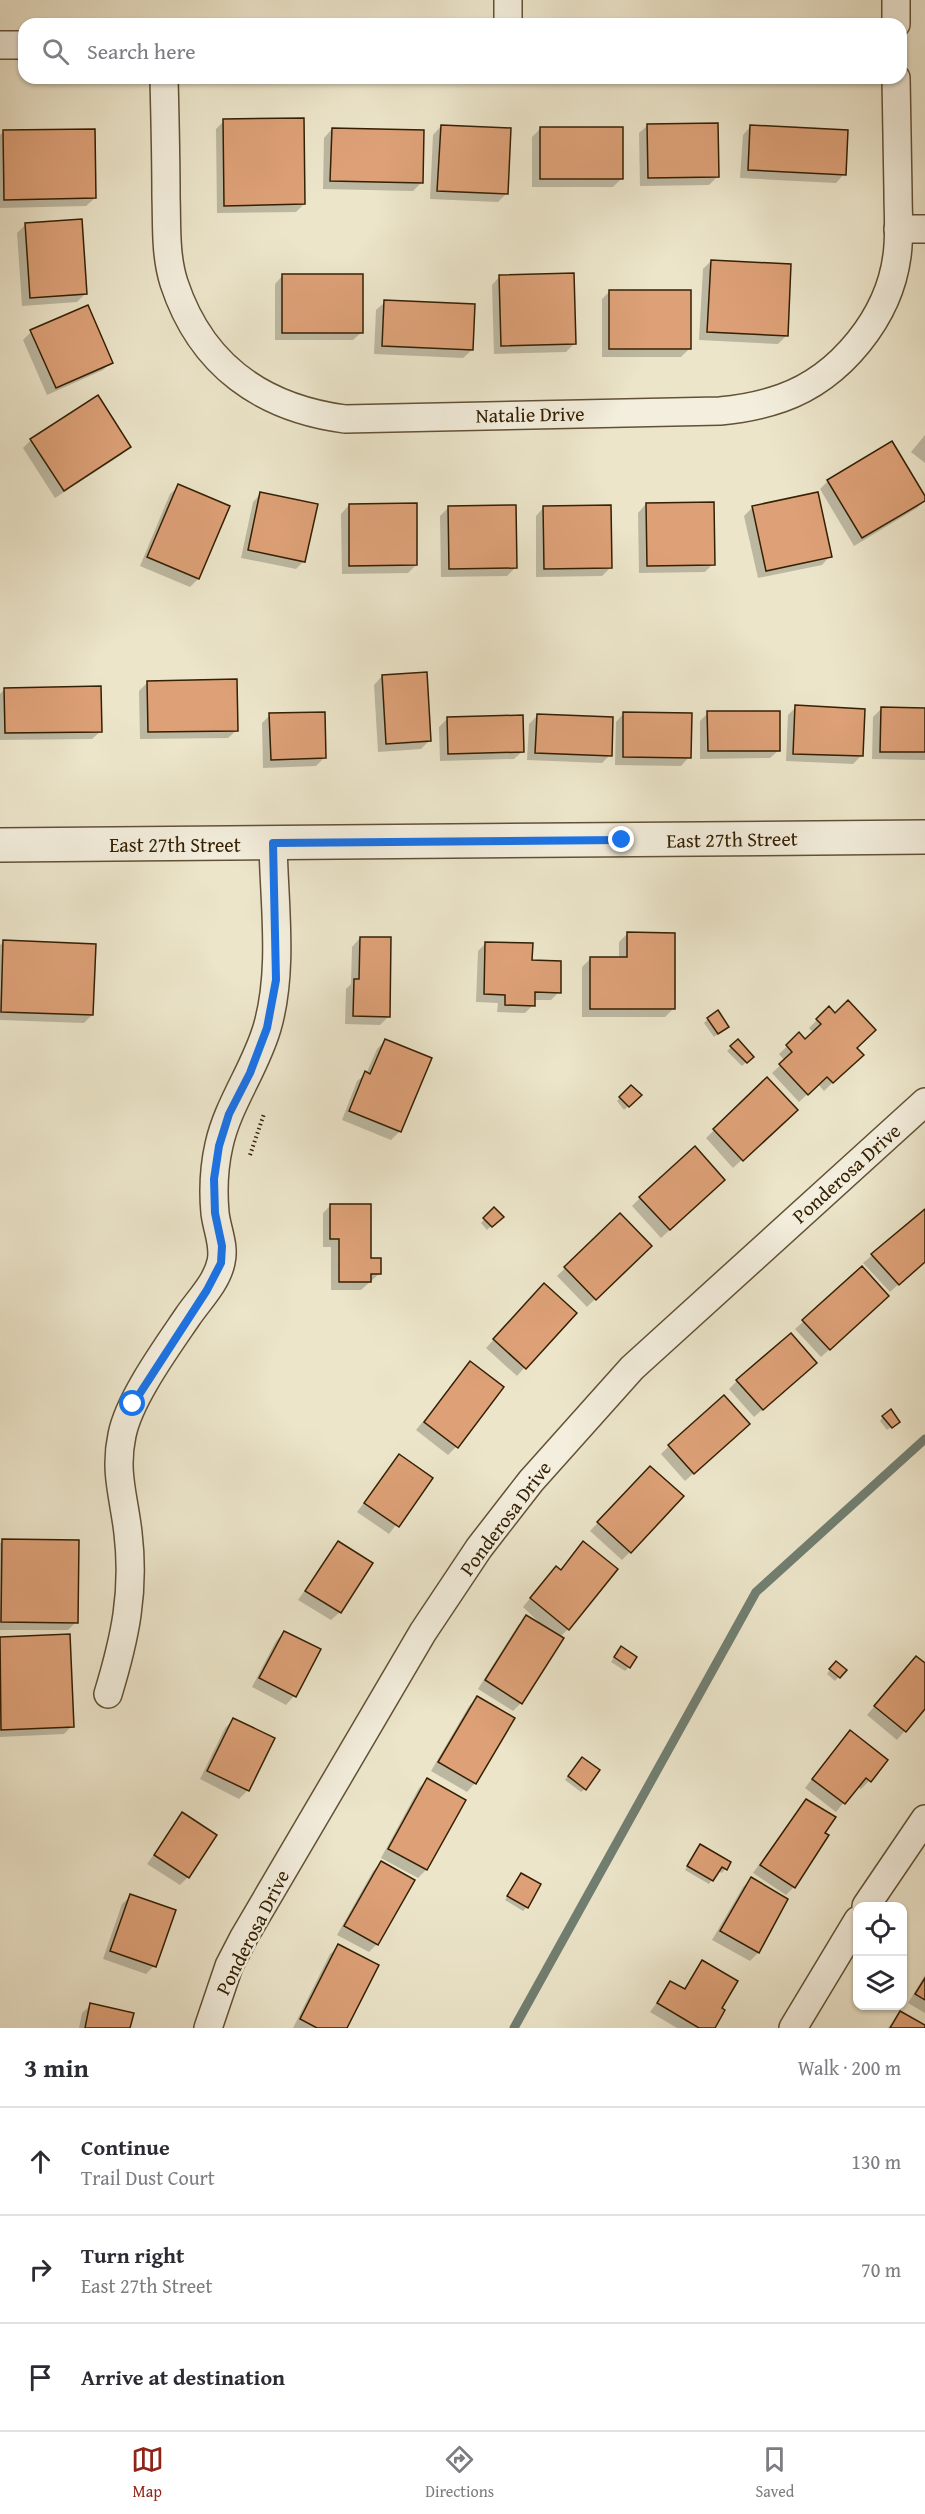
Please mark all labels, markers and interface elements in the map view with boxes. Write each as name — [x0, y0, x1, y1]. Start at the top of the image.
search box — [18, 18, 907, 84]
icon: search — [39, 35, 72, 68]
text: Search here — [87, 35, 196, 67]
street label: Natalie Drive — [475, 399, 585, 429]
street label: East 27th Street — [666, 823, 798, 855]
route end — [608, 826, 634, 852]
street label: East 27th Street — [109, 830, 241, 859]
street label: Ponderosa Drive — [785, 1116, 907, 1230]
route start — [119, 1390, 145, 1416]
street label: Ponderosa Drive — [452, 1455, 558, 1581]
street label: Ponderosa Drive — [208, 1864, 296, 2000]
map controls — [853, 1902, 907, 2010]
button: locate — [853, 1902, 907, 1956]
button: layers — [853, 1956, 907, 2010]
text: 3 min — [24, 2048, 89, 2087]
text: Walk · 200 m — [798, 2053, 901, 2082]
text: Continue — [81, 2131, 170, 2163]
icon: ahead — [24, 2145, 57, 2178]
text: 130 m — [851, 2147, 901, 2176]
text: Trail Dust Court — [81, 2163, 215, 2192]
text: Turn right — [81, 2239, 184, 2271]
icon: right — [24, 2253, 57, 2286]
text: 70 m — [861, 2255, 901, 2284]
text: East 27th Street — [81, 2271, 213, 2300]
icon: arrive — [24, 2361, 57, 2394]
text: Arrive at destination — [81, 2361, 285, 2393]
tab: Map — [131, 2443, 164, 2503]
tab: Directions — [425, 2443, 494, 2503]
tab: Saved — [755, 2443, 794, 2503]

